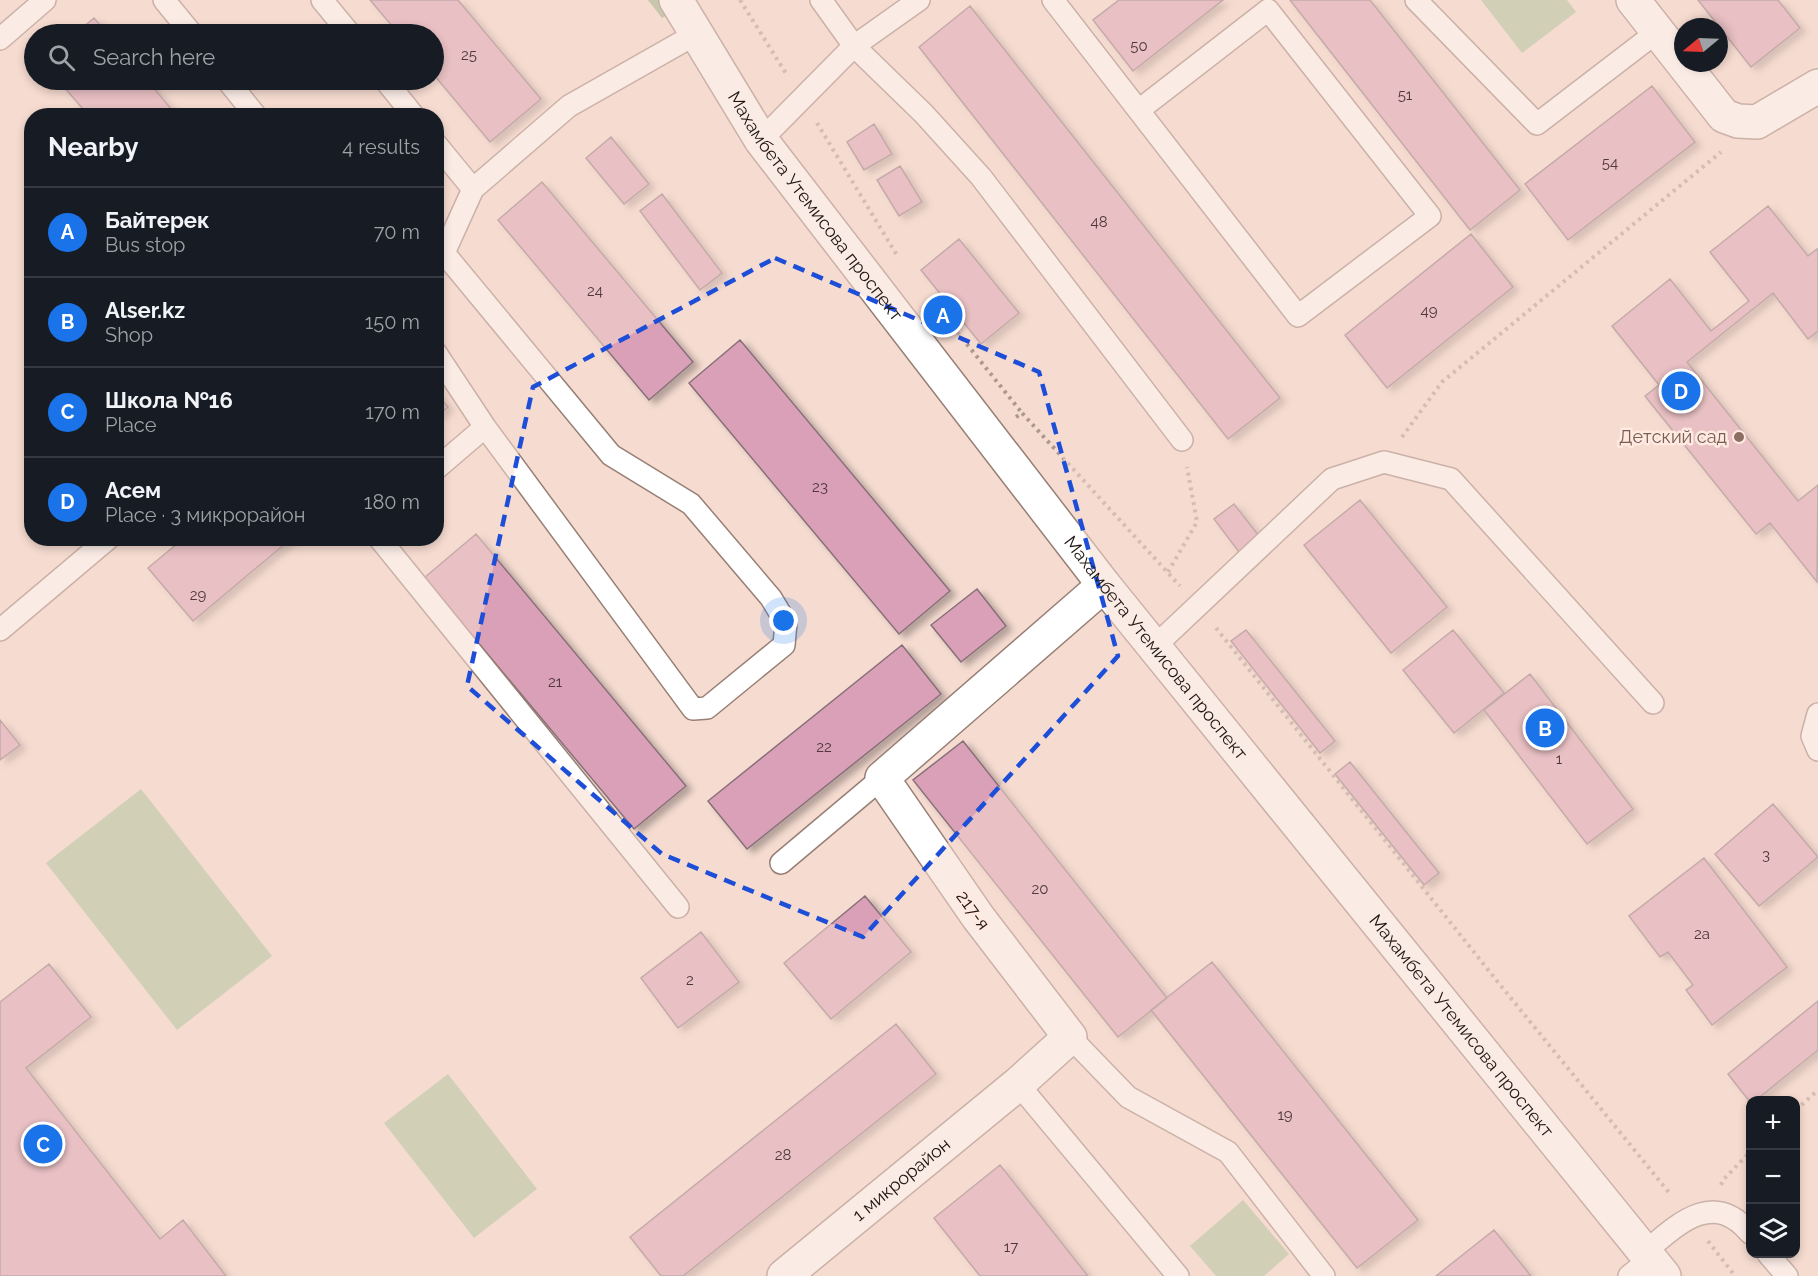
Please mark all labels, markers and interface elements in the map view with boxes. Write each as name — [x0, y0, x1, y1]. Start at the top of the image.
north arrow — [1674, 18, 1728, 72]
search box — [24, 24, 444, 90]
house number: 50 — [1130, 37, 1148, 55]
icon: search — [45, 41, 78, 74]
text: Search here — [93, 44, 215, 70]
house number: 25 — [461, 46, 477, 64]
house number: 51 — [1398, 86, 1413, 104]
street label: Махамбета Утемисова проспект — [724, 87, 908, 325]
text: Nearby — [48, 132, 138, 162]
text: 4 results — [342, 135, 420, 159]
house number: 54 — [1602, 154, 1618, 172]
text: Байтерек — [105, 207, 210, 233]
house number: 48 — [1090, 213, 1108, 231]
text: A — [61, 220, 74, 244]
text: 70 m — [374, 220, 420, 244]
text: Bus stop — [105, 233, 185, 257]
house number: 24 — [587, 282, 603, 300]
pin: A — [924, 292, 962, 338]
text: Alser.kz — [105, 297, 185, 323]
house number: 49 — [1421, 302, 1438, 320]
text: B — [61, 310, 74, 334]
text: 150 m — [365, 310, 420, 334]
text: Shop — [105, 323, 153, 347]
pin: D — [1662, 368, 1700, 414]
text: Школа №16 — [105, 387, 233, 413]
text: C — [61, 400, 74, 424]
text: 170 m — [365, 400, 420, 424]
text: Place — [105, 413, 156, 437]
place label: Детский сад — [1619, 426, 1727, 447]
marker: Детский сад — [1732, 430, 1746, 444]
text: Асем — [105, 477, 161, 503]
house number: 23 — [812, 478, 828, 496]
text: D — [60, 490, 75, 514]
text: 180 m — [364, 490, 420, 514]
text: Place · 3 микрорайон — [105, 503, 305, 527]
street label: Махамбета Утемисова проспект — [1060, 532, 1252, 764]
house number: 29 — [190, 586, 207, 604]
your location — [769, 606, 798, 635]
house number: 21 — [548, 673, 563, 691]
pin: B — [1526, 706, 1564, 750]
house number: 22 — [816, 738, 832, 756]
house number: 1 — [1556, 750, 1563, 768]
house number: 3 — [1762, 846, 1770, 864]
house number: 20 — [1032, 880, 1049, 898]
street label: 217-я — [952, 886, 995, 933]
street label: Махамбета Утемисова проспект — [1365, 910, 1558, 1141]
house number: 2а — [1694, 925, 1710, 943]
house number: 2 — [686, 971, 694, 989]
map controls — [1746, 1096, 1800, 1258]
button: + — [1746, 1096, 1800, 1150]
house number: 19 — [1277, 1106, 1293, 1124]
pin: C — [24, 1122, 63, 1166]
street label: 1 микрорайон — [848, 1133, 954, 1225]
house number: 28 — [775, 1146, 791, 1164]
button: − — [1746, 1150, 1800, 1204]
button: layers — [1746, 1204, 1800, 1258]
house number: 17 — [1004, 1238, 1018, 1256]

